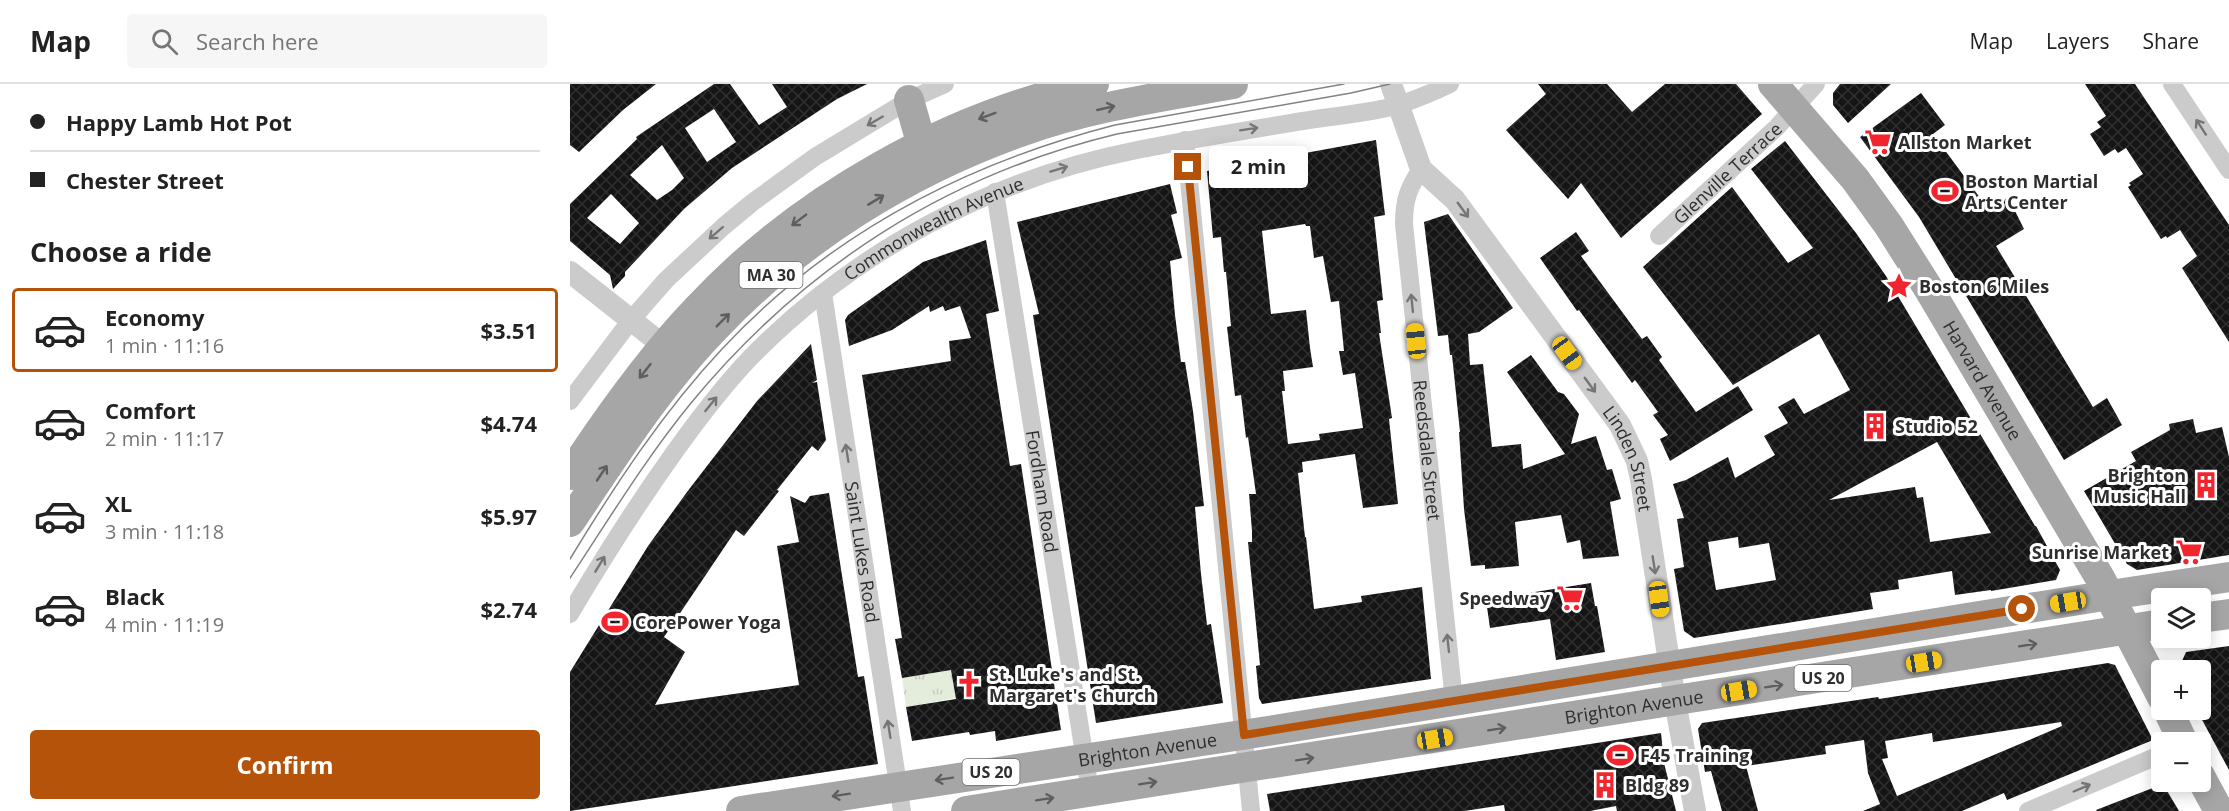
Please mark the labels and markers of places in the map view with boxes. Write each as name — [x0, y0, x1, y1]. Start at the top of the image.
supermarket icon: Allston Market — [1863, 127, 1893, 157]
place label: Allston Market — [1898, 130, 2032, 154]
place label: Boston Martial Arts Center — [1965, 169, 2098, 214]
sports icon: Boston Martial Arts Center — [1930, 176, 1960, 206]
place icon: Boston 6 Miles — [1884, 271, 1914, 301]
place label: Boston 6 Miles — [1919, 274, 2049, 298]
building icon: Studio 52 — [1860, 411, 1890, 441]
place label: Studio 52 — [1895, 414, 1978, 438]
place label: Brighton Music Hall — [2093, 463, 2186, 508]
building icon: Brighton Music Hall — [2191, 470, 2221, 500]
supermarket icon: Sunrise Market — [2174, 537, 2204, 567]
place label: Sunrise Market — [2032, 540, 2169, 564]
supermarket icon: Speedway — [1555, 583, 1585, 613]
place label: Speedway — [1460, 586, 1551, 610]
sports icon: CorePower Yoga — [600, 607, 630, 637]
place label: CorePower Yoga — [635, 610, 781, 634]
place label: St. Luke's and St. Margaret's Church — [989, 662, 1155, 707]
church icon: St. Luke's and St. Margaret's Church — [954, 669, 984, 699]
sports icon: F45 Training — [1605, 740, 1635, 770]
place label: F45 Training — [1640, 743, 1749, 767]
building icon: Bldg 89 — [1590, 770, 1620, 800]
place label: Bldg 89 — [1625, 773, 1689, 797]

